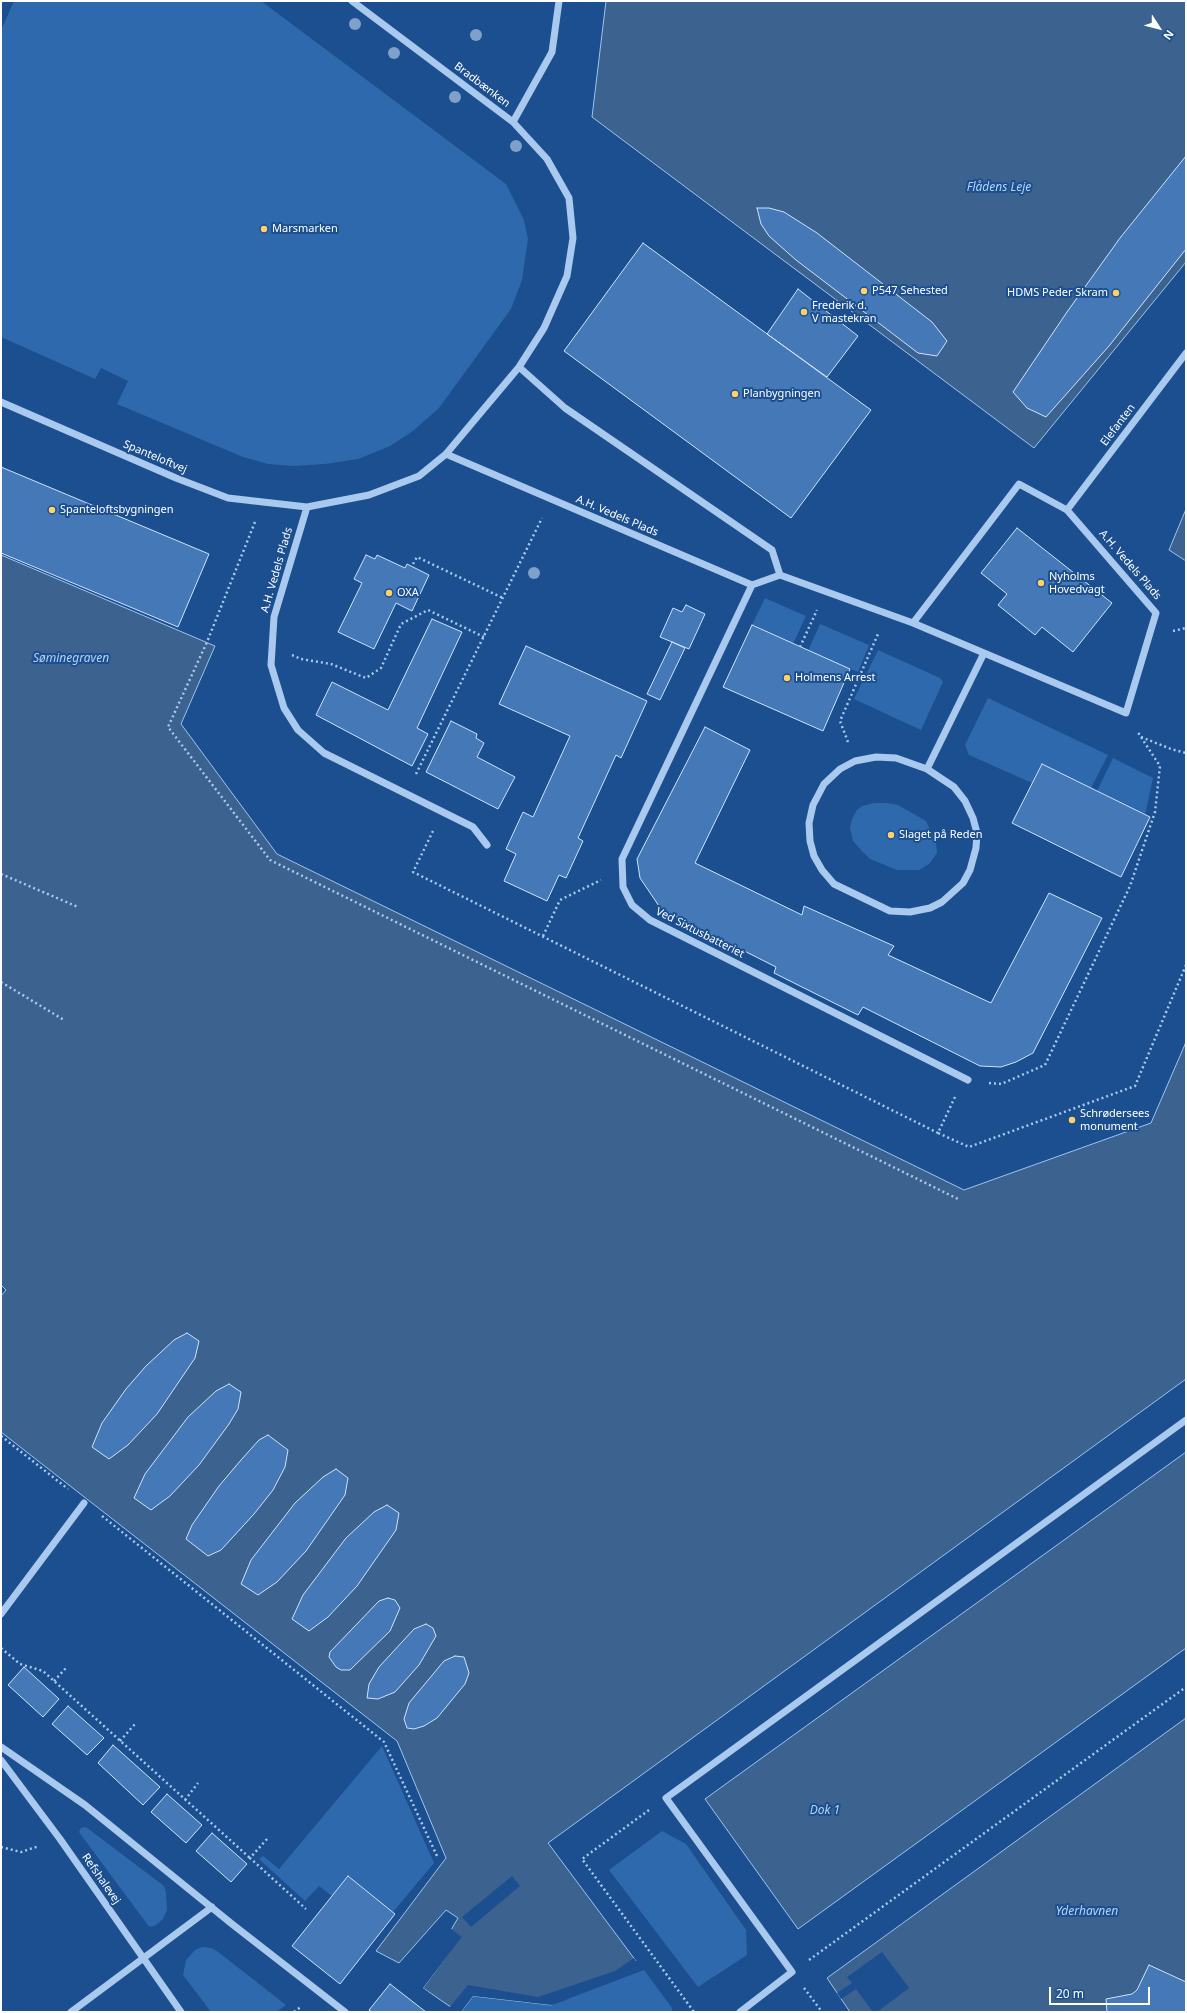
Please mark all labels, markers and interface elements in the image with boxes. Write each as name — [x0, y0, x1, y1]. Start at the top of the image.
north arrow — [1139, 8, 1179, 48]
text: N — [1160, 27, 1178, 43]
street label: Bradbænken — [452, 60, 512, 110]
water label: Flådens Leje — [967, 181, 1031, 195]
place label: Marsmarken — [272, 222, 338, 236]
marker: Marsmarken — [259, 224, 269, 234]
place label: P547 Sehested — [872, 284, 948, 298]
marker: P547 Sehested — [859, 286, 869, 296]
place label: HDMS Peder Skram — [1007, 286, 1108, 300]
marker: HDMS Peder Skram — [1111, 288, 1121, 298]
place label: Frederik d. V mastekran — [812, 299, 877, 325]
marker: Frederik d. V mastekran — [799, 307, 809, 317]
place label: Planbygningen — [743, 387, 821, 401]
marker: Planbygningen — [730, 389, 740, 399]
street label: Elefanten — [1098, 402, 1138, 448]
street label: Spanteloftvej — [121, 438, 189, 476]
street label: A.H. Vedels Plads — [574, 493, 660, 539]
place label: Spanteloftsbygningen — [60, 503, 174, 517]
marker: Spanteloftsbygningen — [47, 505, 57, 515]
street label: A.H. Vedels Plads — [259, 526, 295, 614]
street label: A.H. Vedels Plads — [1096, 527, 1164, 603]
place label: Nyholms Hovedvagt — [1049, 570, 1105, 596]
marker: Nyholms Hovedvagt — [1036, 578, 1046, 588]
place label: OXA — [397, 586, 419, 600]
marker: OXA — [384, 588, 394, 598]
water label: Søminegraven — [33, 652, 109, 666]
place label: Holmens Arrest — [795, 671, 875, 685]
marker: Holmens Arrest — [782, 673, 792, 683]
place label: Slaget på Reden — [899, 828, 982, 842]
marker: Slaget på Reden — [886, 830, 896, 840]
street label: Ved Sixtusbatteriet — [654, 905, 746, 961]
place label: Schrødersees monument — [1080, 1107, 1150, 1133]
marker: Schrødersees monument — [1067, 1115, 1077, 1125]
water label: Dok 1 — [810, 1804, 840, 1818]
street label: Refshalevej — [79, 1851, 123, 1907]
water label: Yderhavnen — [1056, 1905, 1118, 1919]
scale bar — [1051, 1979, 1152, 2005]
text: 20 m — [1056, 1985, 1084, 2002]

